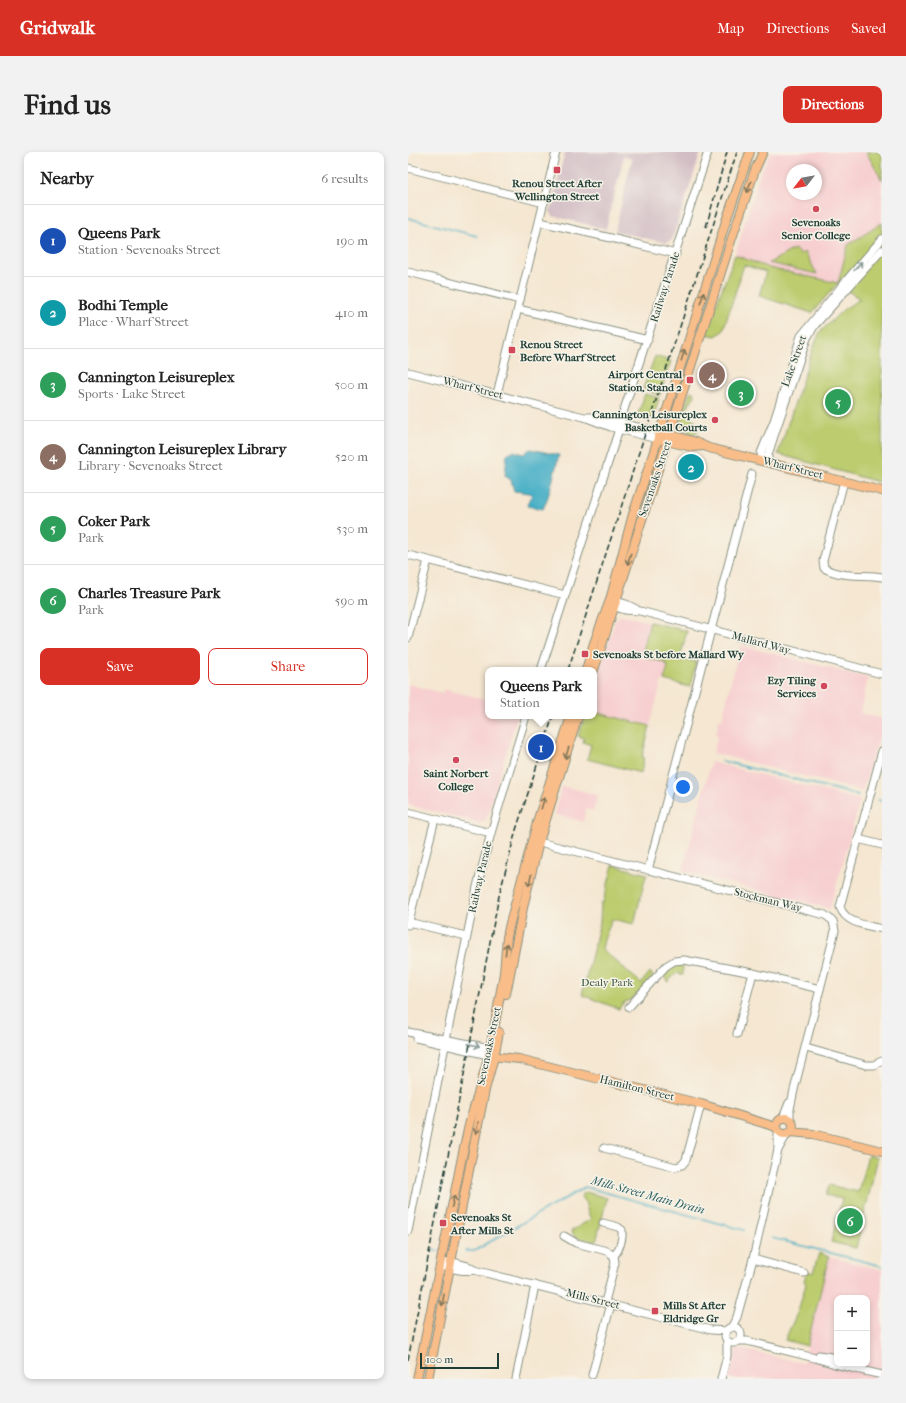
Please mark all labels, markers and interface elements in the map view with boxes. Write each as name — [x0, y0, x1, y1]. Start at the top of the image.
text: Gridwalk — [20, 17, 95, 39]
text: Map — [717, 20, 744, 37]
text: Directions — [766, 20, 829, 37]
text: Saved — [851, 20, 886, 37]
button: Directions — [783, 86, 882, 123]
text: Find us — [24, 88, 111, 121]
north arrow — [786, 164, 822, 200]
marker: Renou Street After Wellington Street — [552, 165, 562, 175]
text: Nearby — [40, 168, 94, 188]
text: 6 results — [321, 171, 368, 186]
place label: Renou Street After Wellington Street — [512, 177, 602, 203]
one-way arrow — [745, 180, 752, 193]
marker: Sevenoaks Senior College — [811, 204, 821, 214]
place label: Sevenoaks Senior College — [782, 216, 851, 242]
text: Queens Park — [78, 224, 160, 242]
text: 1 — [51, 233, 55, 248]
text: 190 m — [336, 233, 368, 248]
text: Station · Sevenoaks Street — [78, 242, 220, 257]
street label: Railway Parade — [647, 250, 683, 324]
one-way arrow — [853, 262, 862, 272]
one-way arrow — [698, 293, 706, 305]
text: Bodhi Temple — [78, 296, 168, 314]
text: 2 — [50, 305, 56, 320]
text: 410 m — [335, 305, 368, 320]
text: Place · Wharf Street — [78, 314, 189, 329]
street label: Lake Street — [779, 333, 809, 389]
place label: Renou Street Before Wharf Street — [520, 338, 617, 364]
marker: Renou Street Before Wharf Street — [507, 345, 517, 355]
one-way arrow — [680, 349, 688, 361]
pin: 4 — [699, 360, 725, 390]
text: Cannington Leisureplex — [78, 368, 234, 386]
place label: Airport Central Station, Stand 2 — [607, 368, 683, 394]
street label: Wharf Street — [440, 374, 505, 402]
marker: Airport Central Station, Stand 2 — [685, 375, 695, 385]
text: 3 — [50, 377, 56, 392]
text: 500 m — [334, 377, 368, 392]
pin: 3 — [728, 378, 754, 408]
text: Sports · Lake Street — [78, 386, 185, 401]
pin: 5 — [825, 387, 851, 417]
place label: Cannington Leisureplex Basketball Courts — [592, 408, 707, 434]
marker: Cannington Leisureplex Basketball Courts — [710, 415, 720, 425]
street label: Sevenoaks Street — [636, 439, 674, 519]
text: Cannington Leisureplex Library — [78, 440, 286, 458]
text: 4 — [49, 449, 57, 464]
text: 520 m — [335, 449, 368, 464]
pin: 2 — [678, 452, 704, 482]
street label: Wharf Street — [760, 454, 825, 482]
text: Library · Sevenoaks Street — [78, 458, 223, 473]
text: Coker Park — [78, 512, 150, 530]
text: 5 — [50, 521, 56, 536]
text: 530 m — [336, 521, 368, 536]
text: Park — [78, 530, 104, 545]
one-way arrow — [625, 552, 632, 565]
text: Charles Treasure Park — [78, 584, 220, 602]
text: 6 — [49, 593, 57, 608]
text: 590 m — [335, 593, 368, 608]
text: Park — [78, 602, 104, 617]
street label: Mallard Way — [730, 629, 793, 657]
button: Save — [40, 648, 200, 685]
button: Share — [208, 648, 368, 685]
place label: Sevenoaks St before Mallard Wy — [593, 648, 745, 661]
marker: Sevenoaks St before Mallard Wy — [580, 649, 590, 659]
popup — [485, 667, 597, 719]
place label: Ezy Tiling Services — [767, 674, 817, 700]
text: Queens Park — [500, 677, 582, 695]
marker: Ezy Tiling Services — [819, 681, 829, 691]
text: Station — [500, 695, 540, 710]
pin: 1 — [528, 732, 554, 762]
one-way arrow — [563, 747, 570, 760]
marker: Saint Norbert College — [451, 755, 461, 765]
place label: Saint Norbert College — [424, 767, 489, 793]
your location — [673, 777, 693, 797]
one-way arrow — [540, 797, 547, 810]
street label: Railway Parade — [465, 839, 495, 914]
one-way arrow — [525, 873, 533, 886]
street label: Stockman Way — [733, 885, 804, 915]
one-way arrow — [502, 943, 510, 956]
park label: Dealy Park — [581, 976, 633, 989]
street label: Sevenoaks Street — [474, 1006, 504, 1086]
one-way arrow — [467, 1041, 480, 1049]
street label: Hamilton Street — [598, 1072, 676, 1104]
one-way arrow — [473, 1121, 481, 1134]
water label: Mills Street Main Drain — [589, 1173, 707, 1217]
one-way arrow — [449, 1194, 457, 1207]
pin: 6 — [837, 1206, 863, 1236]
place label: Sevenoaks St After Mills St — [450, 1211, 515, 1237]
marker: Sevenoaks St After Mills St — [438, 1218, 448, 1228]
street label: Mills Street — [565, 1286, 621, 1312]
one-way arrow — [439, 1293, 447, 1306]
map controls — [834, 1295, 870, 1367]
button: + — [834, 1295, 870, 1331]
place label: Mills St After Eldridge Gr — [662, 1299, 726, 1325]
marker: Mills St After Eldridge Gr — [650, 1306, 660, 1316]
button: − — [834, 1331, 870, 1367]
scale bar — [420, 1351, 499, 1370]
text: 100 m — [426, 1353, 454, 1366]

